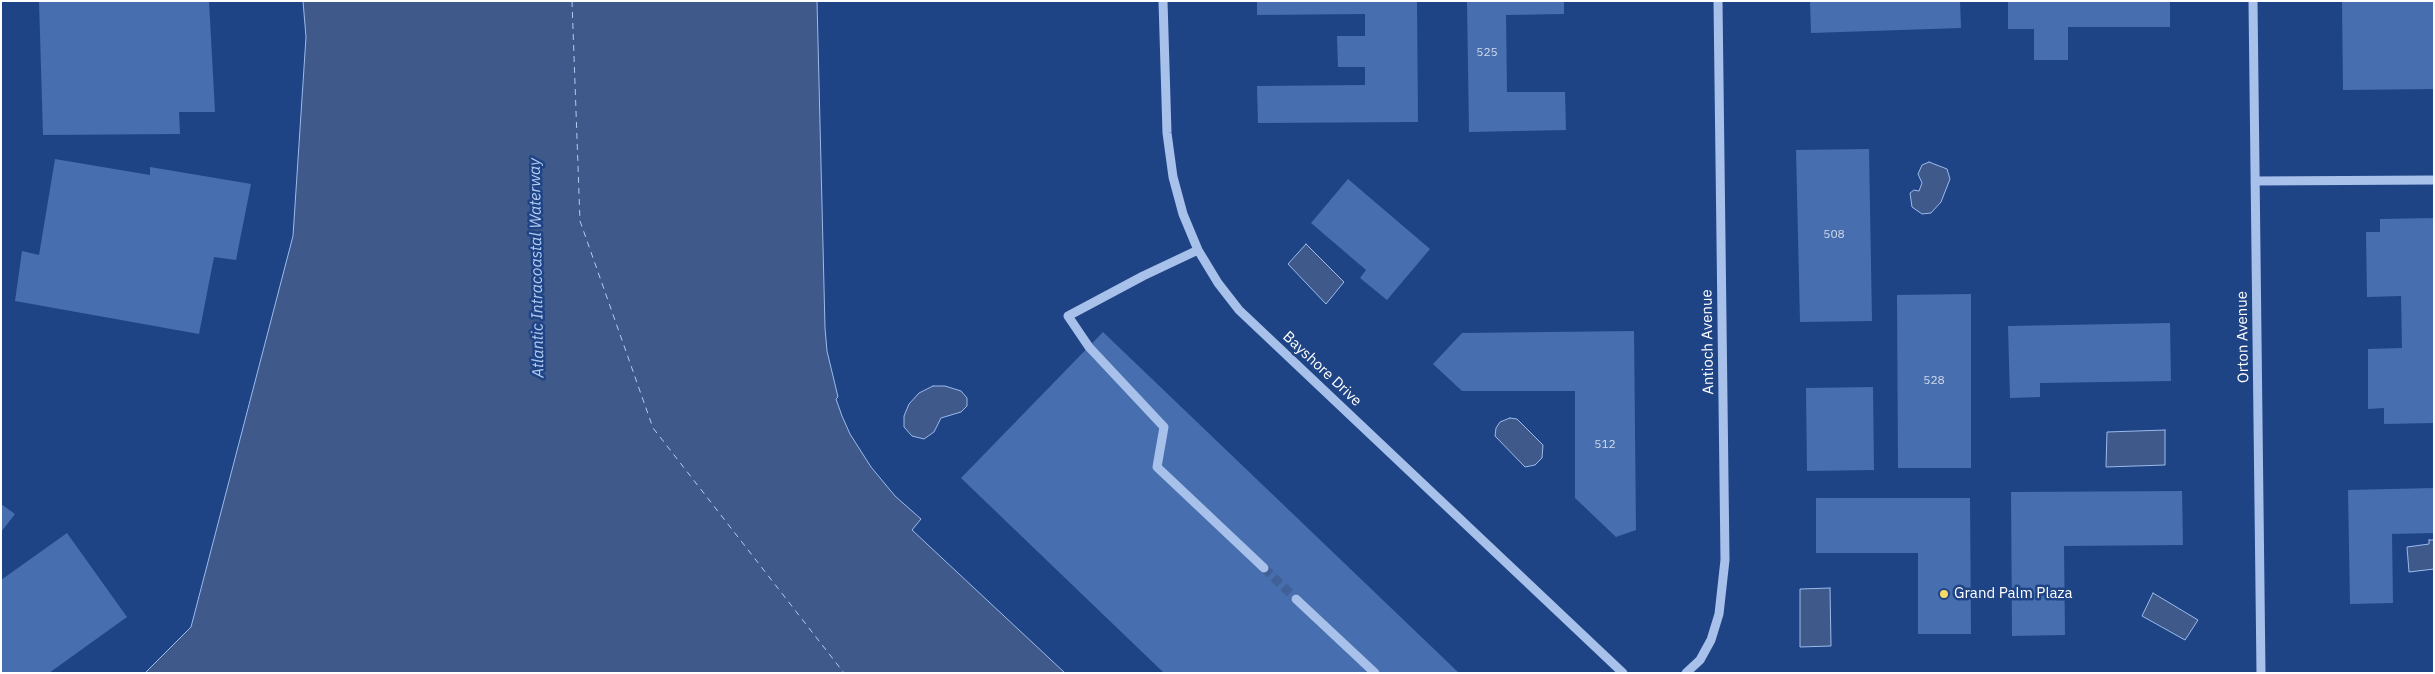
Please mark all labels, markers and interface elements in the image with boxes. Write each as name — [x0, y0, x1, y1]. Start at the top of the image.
house number: 525 — [1476, 46, 1498, 60]
water label: Atlantic Intracoastal Waterway — [525, 158, 549, 378]
house number: 508 — [1823, 228, 1845, 242]
street label: Antioch Avenue — [1698, 289, 1718, 395]
street label: Orton Avenue — [2233, 291, 2253, 383]
street label: Bayshore Drive — [1279, 328, 1365, 410]
house number: 528 — [1923, 374, 1945, 388]
house number: 512 — [1594, 438, 1616, 452]
place label: Grand Palm Plaza — [1954, 585, 2072, 603]
marker: Grand Palm Plaza — [1938, 588, 1950, 600]

